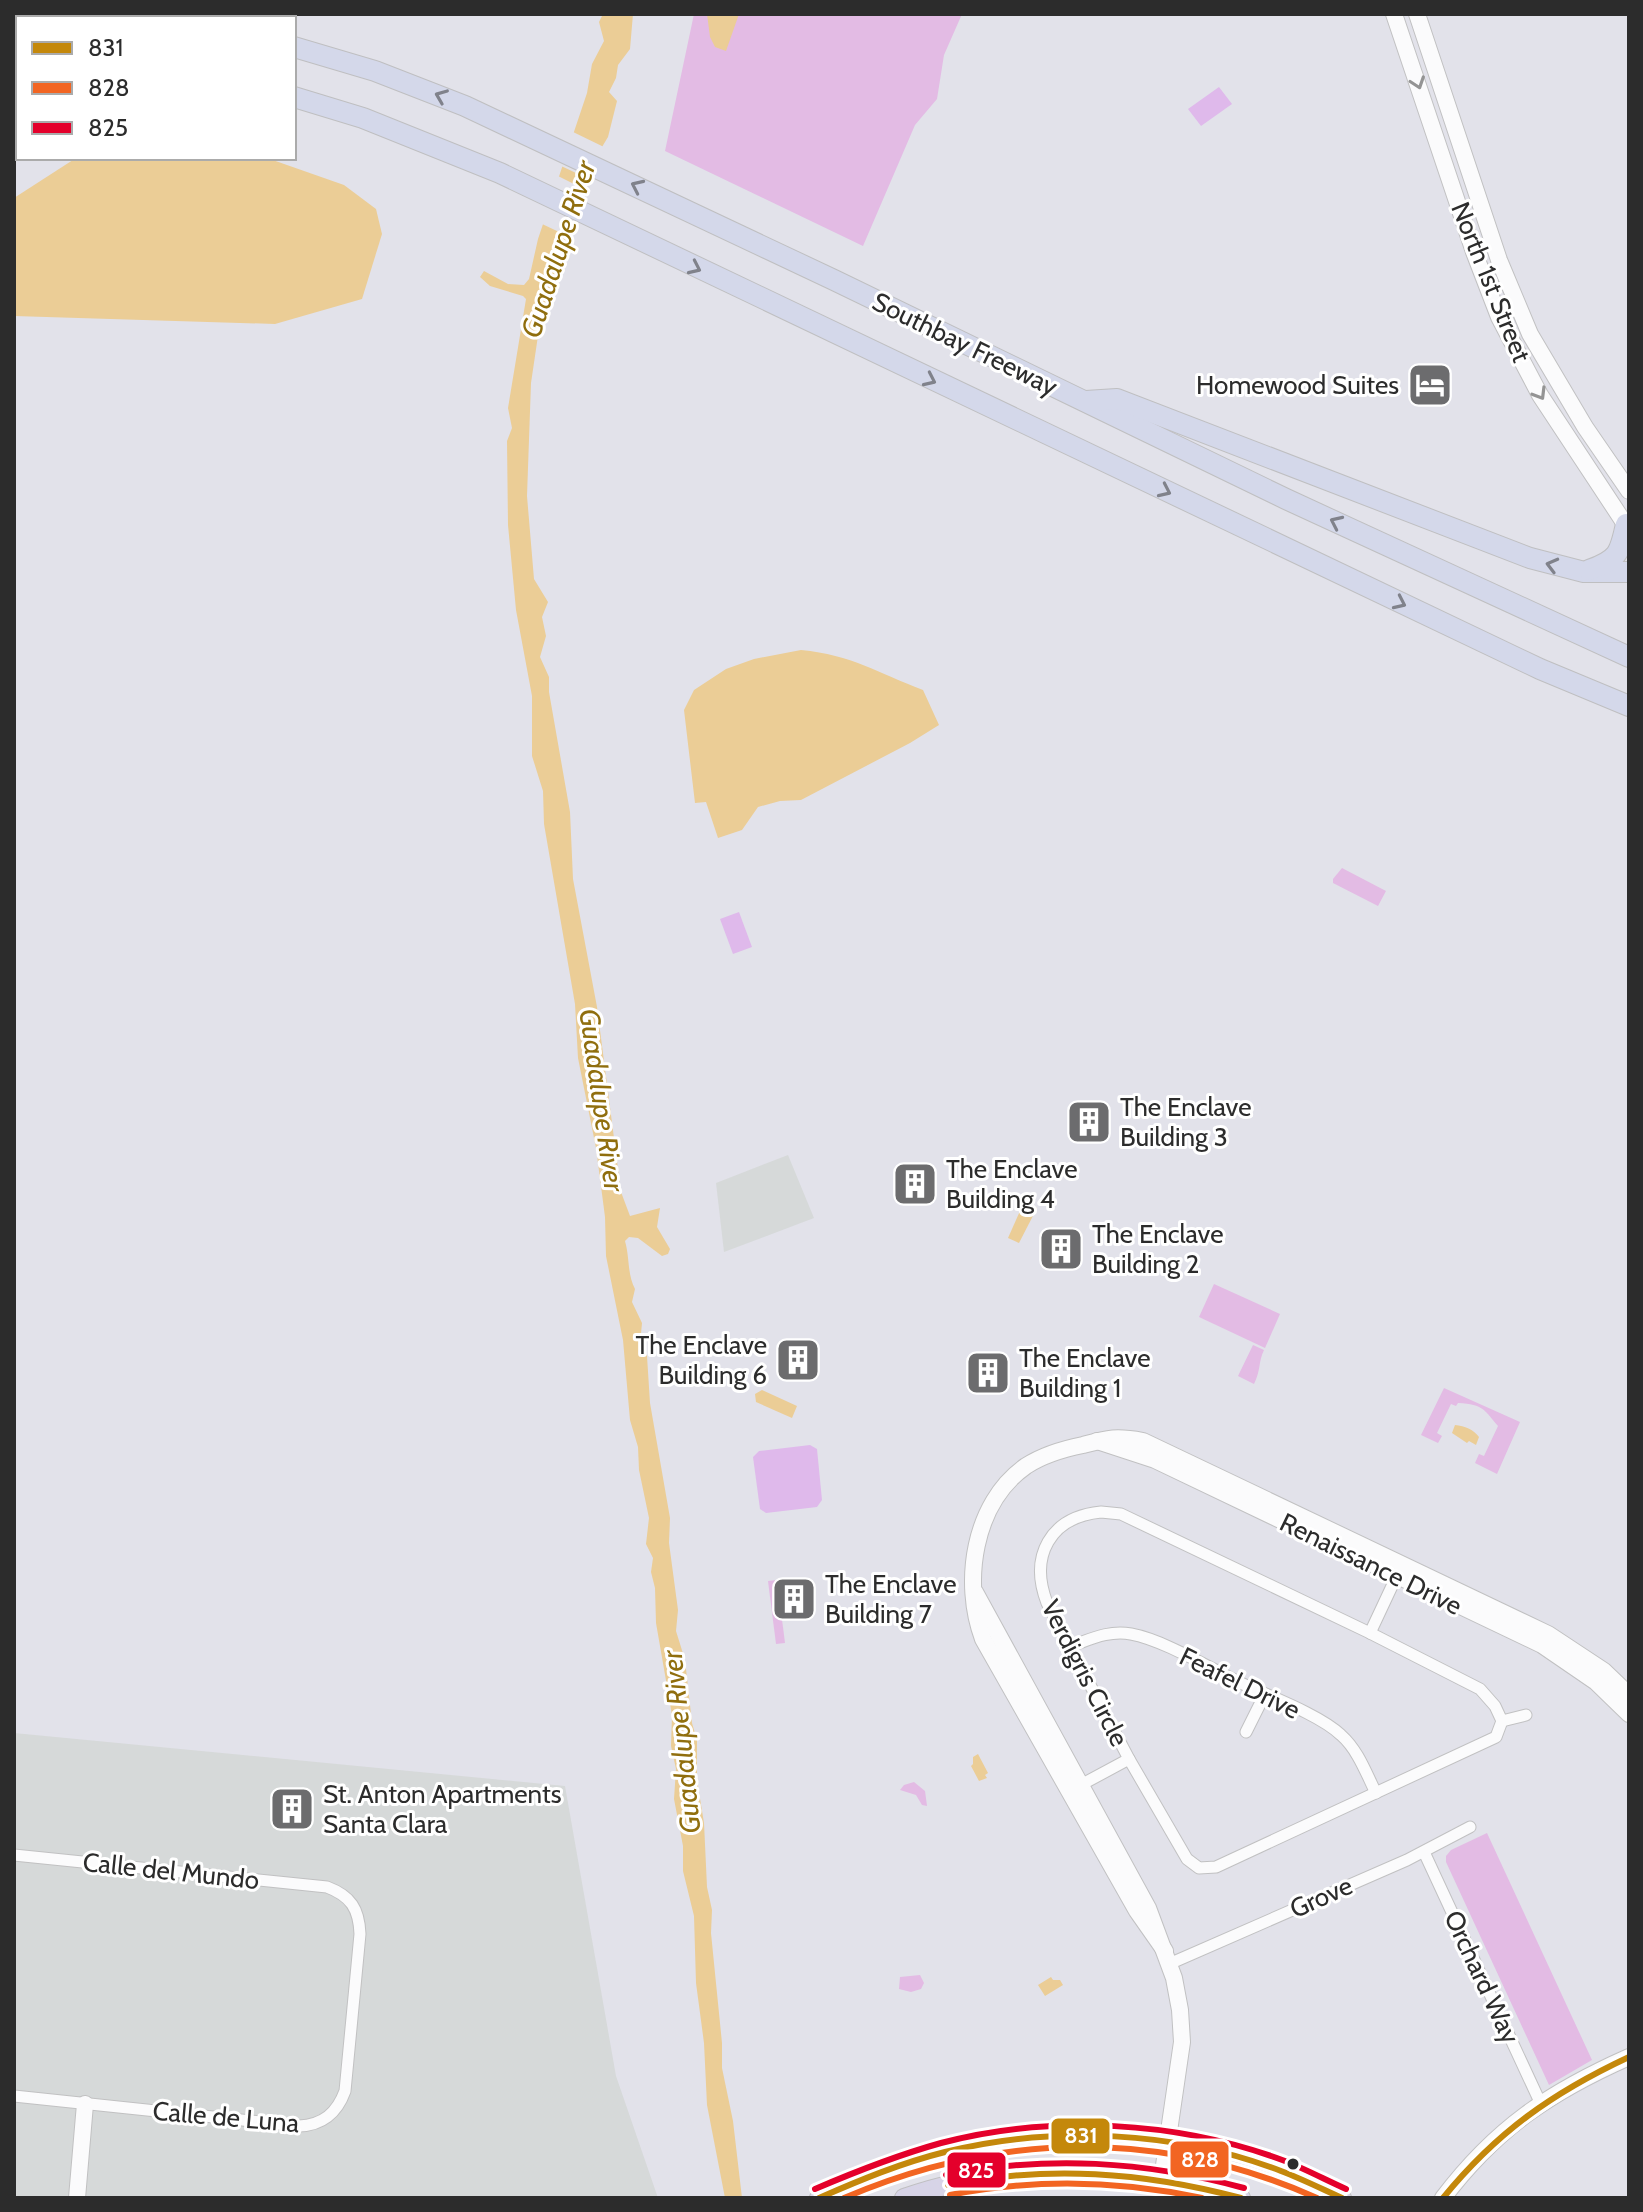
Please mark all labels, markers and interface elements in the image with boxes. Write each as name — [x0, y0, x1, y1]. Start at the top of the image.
legend — [16, 16, 296, 160]
text: 831 — [88, 33, 123, 62]
text: 828 — [88, 73, 130, 102]
one-way arrow — [1408, 76, 1424, 90]
one-way arrow — [435, 89, 449, 105]
text: 825 — [88, 113, 128, 142]
water label: Guadalupe River — [513, 155, 603, 342]
one-way arrow — [631, 180, 645, 196]
street label: North 1st Street — [1444, 197, 1538, 367]
one-way arrow — [687, 258, 702, 274]
street label: Southbay Freeway — [867, 285, 1063, 403]
hotel icon: Homewood Suites — [1406, 361, 1454, 409]
place label: Homewood Suites — [1196, 369, 1399, 401]
one-way arrow — [922, 370, 936, 386]
one-way arrow — [1530, 385, 1546, 400]
one-way arrow — [1157, 481, 1171, 497]
one-way arrow — [1329, 516, 1344, 532]
one-way arrow — [1545, 557, 1559, 574]
one-way arrow — [1391, 593, 1406, 609]
water label: Guadalupe River — [572, 1006, 632, 1195]
place label: The Enclave Building 3 — [1120, 1091, 1251, 1153]
building icon: The Enclave Building 3 — [1065, 1098, 1113, 1146]
place label: The Enclave Building 4 — [946, 1153, 1077, 1215]
building icon: The Enclave Building 4 — [891, 1160, 939, 1208]
place label: The Enclave Building 2 — [1092, 1218, 1223, 1280]
building icon: The Enclave Building 2 — [1037, 1225, 1085, 1273]
place label: The Enclave Building 6 — [636, 1329, 767, 1391]
building icon: The Enclave Building 6 — [774, 1336, 822, 1384]
place label: The Enclave Building 1 — [1019, 1342, 1150, 1404]
building icon: The Enclave Building 1 — [964, 1349, 1012, 1397]
street label: Renaissance Drive — [1275, 1506, 1467, 1622]
place label: The Enclave Building 7 — [825, 1568, 956, 1630]
building icon: The Enclave Building 7 — [770, 1575, 818, 1623]
street label: Verdigris Circle — [1034, 1594, 1136, 1752]
street label: Feafel Drive — [1175, 1640, 1305, 1726]
water label: Guadalupe River — [654, 1647, 708, 1835]
place label: St. Anton Apartments Santa Clara — [323, 1778, 562, 1840]
building icon: St. Anton Apartments Santa Clara — [268, 1785, 316, 1833]
street label: Calle del Mundo — [81, 1846, 261, 1896]
street label: Grove — [1285, 1869, 1357, 1925]
street label: Orchard Way — [1437, 1905, 1527, 2049]
street label: Calle de Luna — [151, 2095, 301, 2139]
line badge: 831 — [1050, 2117, 1111, 2155]
text: 831 — [1064, 2122, 1098, 2149]
line badge: 828 — [1169, 2140, 1230, 2179]
text: 828 — [1181, 2146, 1219, 2173]
line badge: 825 — [946, 2151, 1007, 2189]
unlabelled marker — [1285, 2156, 1301, 2172]
text: 825 — [958, 2157, 994, 2184]

